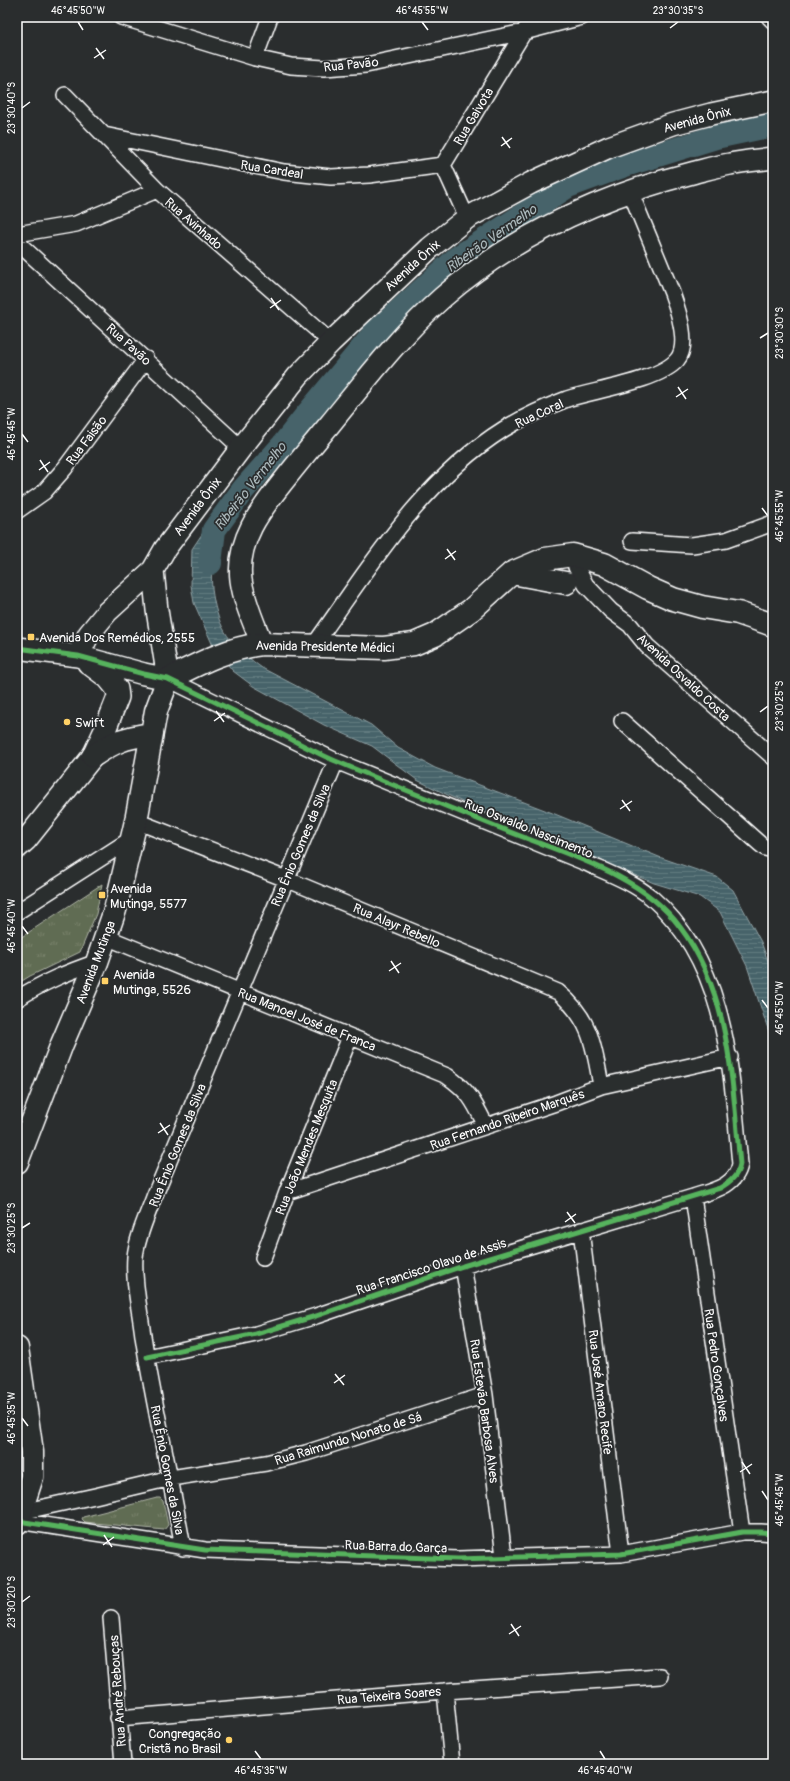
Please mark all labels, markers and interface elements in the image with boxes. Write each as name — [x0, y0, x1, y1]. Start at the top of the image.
text: 46°45'50"W — [51, 5, 105, 17]
text: 46°45'55"W — [396, 5, 449, 17]
text: 23°30'35"S — [653, 5, 703, 17]
street label: Rua Pavão — [323, 54, 379, 76]
text: 23°30'40"S — [6, 82, 18, 134]
street label: Rua Gaivota — [450, 85, 497, 148]
street label: Avenida Ônix — [662, 103, 733, 137]
street label: Rua Cardeal — [239, 157, 304, 183]
street label: Rua Avinhado — [161, 194, 225, 253]
water label: Ribeirão Vermelho — [443, 200, 541, 276]
street label: Avenida Ônix — [381, 237, 444, 295]
text: 23°30'30"S — [774, 307, 786, 359]
street label: Rua Pavão — [102, 320, 154, 369]
street label: Rua Coral — [513, 396, 566, 432]
text: 46°45'45"W — [6, 407, 18, 461]
street label: Rua Faisão — [63, 413, 111, 469]
water label: Ribeirão Vermelho — [211, 438, 291, 534]
street label: Avenida Ônix — [170, 474, 225, 539]
text: 46°45'55"W — [774, 489, 786, 542]
place label: Avenida Dos Remédios, 2555 — [39, 630, 195, 646]
street label: Avenida Osvaldo Costa — [633, 630, 733, 725]
marker: Avenida Dos Remédios, 2555 — [26, 632, 36, 642]
street label: Avenida Presidente Médici — [256, 638, 394, 656]
text: 23°30'25"S — [774, 681, 786, 731]
place label: Swift — [75, 715, 105, 731]
marker: Swift — [62, 717, 72, 727]
street label: Rua Ênio Gomes da Silva — [268, 782, 334, 909]
street label: Rua Oswaldo Nascimento — [462, 796, 595, 862]
place label: Avenida Mutinga, 5577 — [110, 881, 187, 912]
marker: Avenida Mutinga, 5577 — [97, 890, 107, 900]
text: 46°45'40"W — [6, 898, 18, 953]
street label: Rua Alayr Rebello — [350, 900, 443, 952]
street label: Avenida Mutinga — [73, 918, 119, 1006]
place label: Avenida Mutinga, 5526 — [113, 967, 191, 998]
marker: Avenida Mutinga, 5526 — [100, 976, 110, 986]
text: 46°45'50"W — [774, 981, 786, 1035]
street label: Rua Manoel José de Franca — [235, 985, 378, 1055]
street label: Rua João Mendes Mesquita — [272, 1077, 341, 1218]
street label: Rua Ênio Gomes da Silva — [146, 1081, 210, 1209]
street label: Rua Fernando Ribeiro Marquês — [428, 1086, 587, 1154]
text: 23°30'25"S — [6, 1203, 18, 1253]
street label: Rua Francisco Olavo de Assis — [354, 1235, 508, 1299]
street label: Rua Pedro Gonçalves — [700, 1308, 732, 1423]
street label: Rua José Amaro Recife — [584, 1329, 616, 1456]
street label: Rua Estevão Barbosa Alves — [466, 1338, 502, 1484]
text: 46°45'35"W — [6, 1391, 18, 1444]
street label: Rua Ênio Gomes da Silva — [147, 1404, 187, 1536]
street label: Rua Raimundo Nonato de Sá — [273, 1409, 424, 1469]
text: 46°45'45"W — [774, 1473, 786, 1527]
street label: Rua Barra do Garça — [344, 1537, 447, 1557]
text: 23°30'20"S — [6, 1576, 18, 1628]
street label: Rua André Rebouças — [106, 1634, 130, 1747]
street label: Rua Teixeira Soares — [337, 1683, 442, 1708]
place label: Congregação Cristã no Brasil — [139, 1726, 221, 1757]
marker: Congregação Cristã no Brasil — [224, 1735, 234, 1745]
text: 46°45'35"W — [235, 1765, 288, 1777]
text: 46°45'40"W — [578, 1765, 633, 1777]

